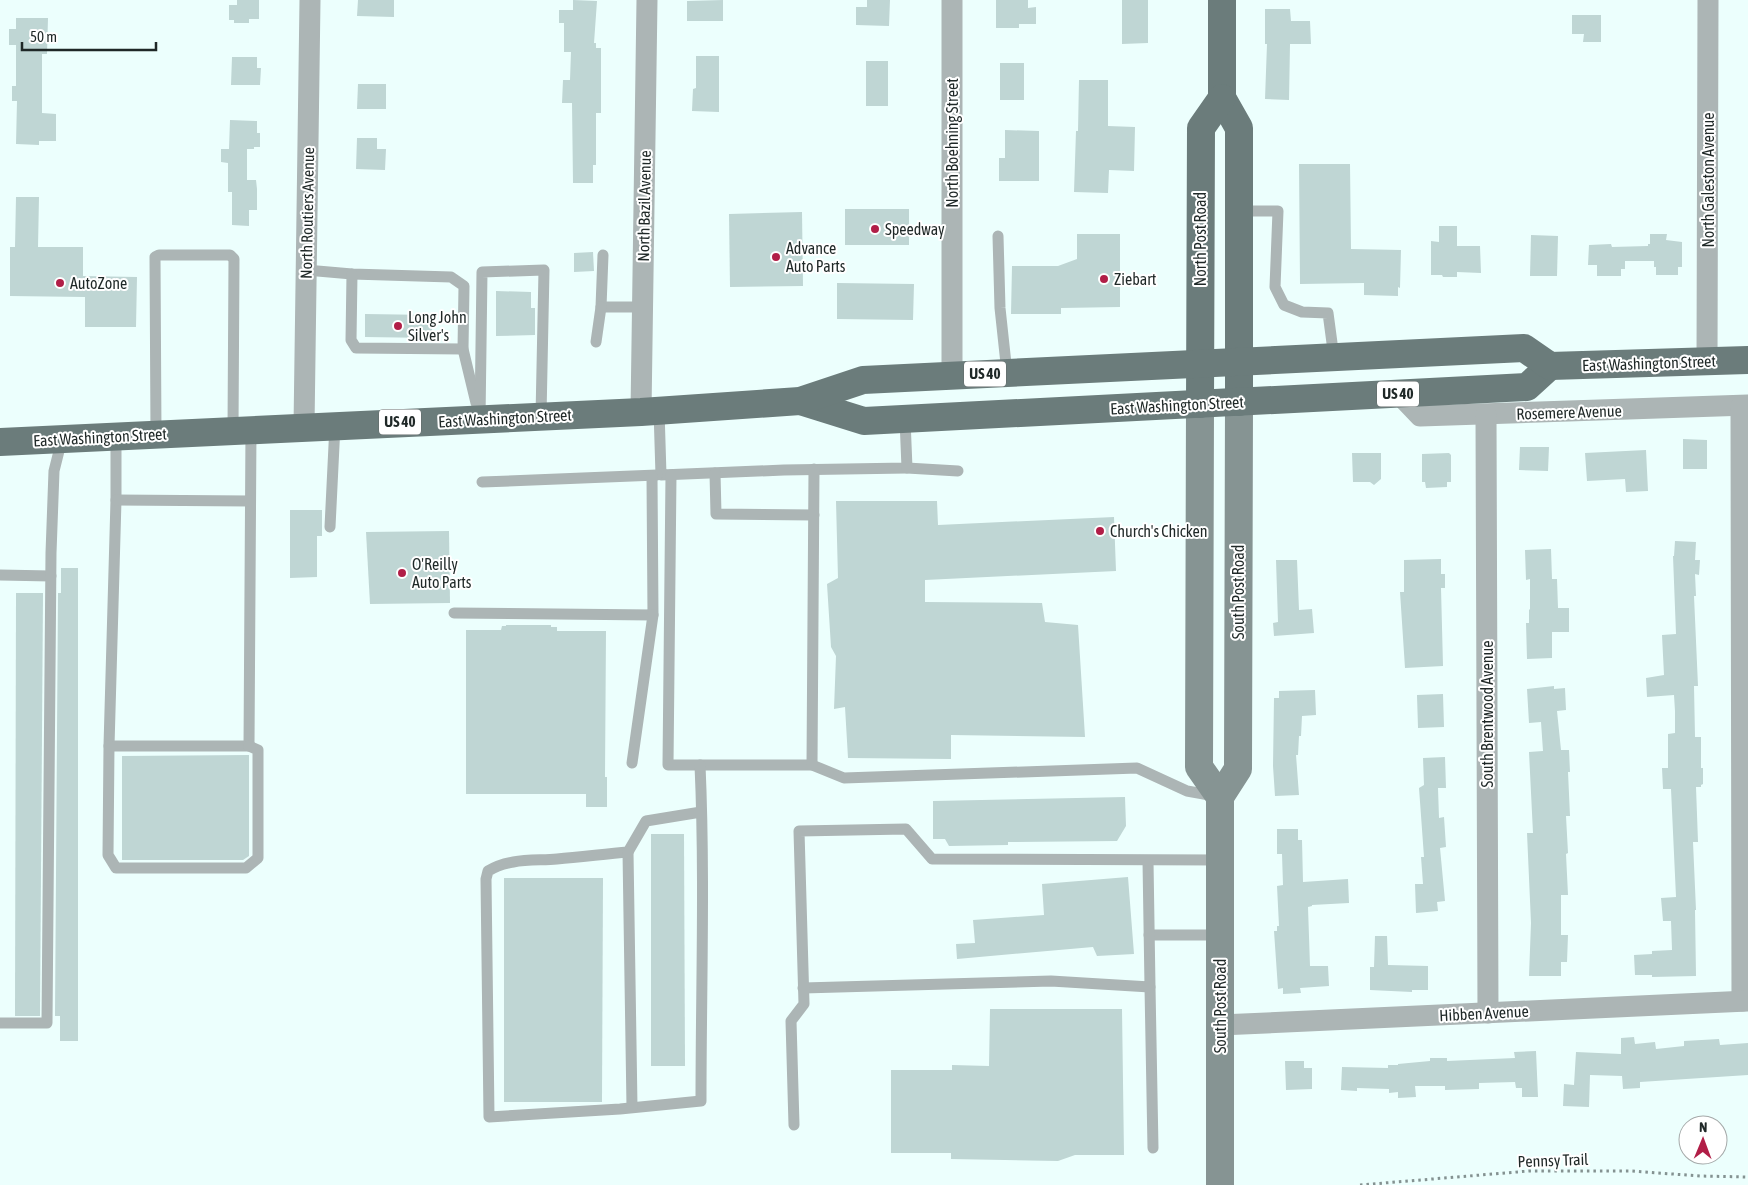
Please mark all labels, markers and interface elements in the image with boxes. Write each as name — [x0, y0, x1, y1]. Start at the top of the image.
scale bar — [22, 20, 156, 52]
text: 50 m — [30, 28, 57, 45]
street label: North Boehning Street — [943, 78, 962, 208]
street label: North Galeston Avenue — [1699, 112, 1717, 248]
street label: North Routiers Avenue — [297, 147, 317, 279]
street label: North Bazil Avenue — [634, 150, 654, 262]
street label: North Post Road — [1191, 192, 1209, 286]
place label: Speedway — [885, 220, 945, 239]
marker: Speedway — [869, 223, 881, 235]
place label: Advance Auto Parts — [786, 239, 846, 275]
marker: Advance Auto Parts — [770, 251, 782, 263]
place label: Ziebart — [1114, 270, 1157, 288]
marker: Ziebart — [1098, 273, 1110, 285]
place label: AutoZone — [70, 274, 127, 292]
marker: AutoZone — [54, 277, 66, 289]
place label: Long John Silver's — [408, 308, 467, 344]
marker: Long John Silver's — [392, 320, 404, 332]
street label: East Washington Street — [1582, 352, 1717, 375]
road number: US 40 — [964, 362, 1006, 386]
road number: US 40 — [1377, 382, 1419, 406]
street label: East Washington Street — [1110, 392, 1245, 418]
street label: Rosemere Avenue — [1516, 401, 1622, 423]
street label: East Washington Street — [438, 405, 573, 431]
road number: US 40 — [379, 410, 421, 434]
street label: East Washington Street — [33, 424, 168, 450]
place label: Church's Chicken — [1110, 522, 1208, 540]
marker: Church's Chicken — [1094, 525, 1106, 537]
street label: South Post Road — [1229, 545, 1247, 639]
place label: O'Reilly Auto Parts — [412, 555, 472, 591]
marker: O'Reilly Auto Parts — [396, 567, 408, 579]
street label: South Brentwood Avenue — [1478, 641, 1496, 787]
street label: South Post Road — [1211, 959, 1229, 1053]
street label: Hibben Avenue — [1439, 1002, 1529, 1024]
north arrow — [1678, 1115, 1728, 1165]
text: N — [1699, 1119, 1707, 1135]
street label: Pennsy Trail — [1517, 1150, 1589, 1171]

